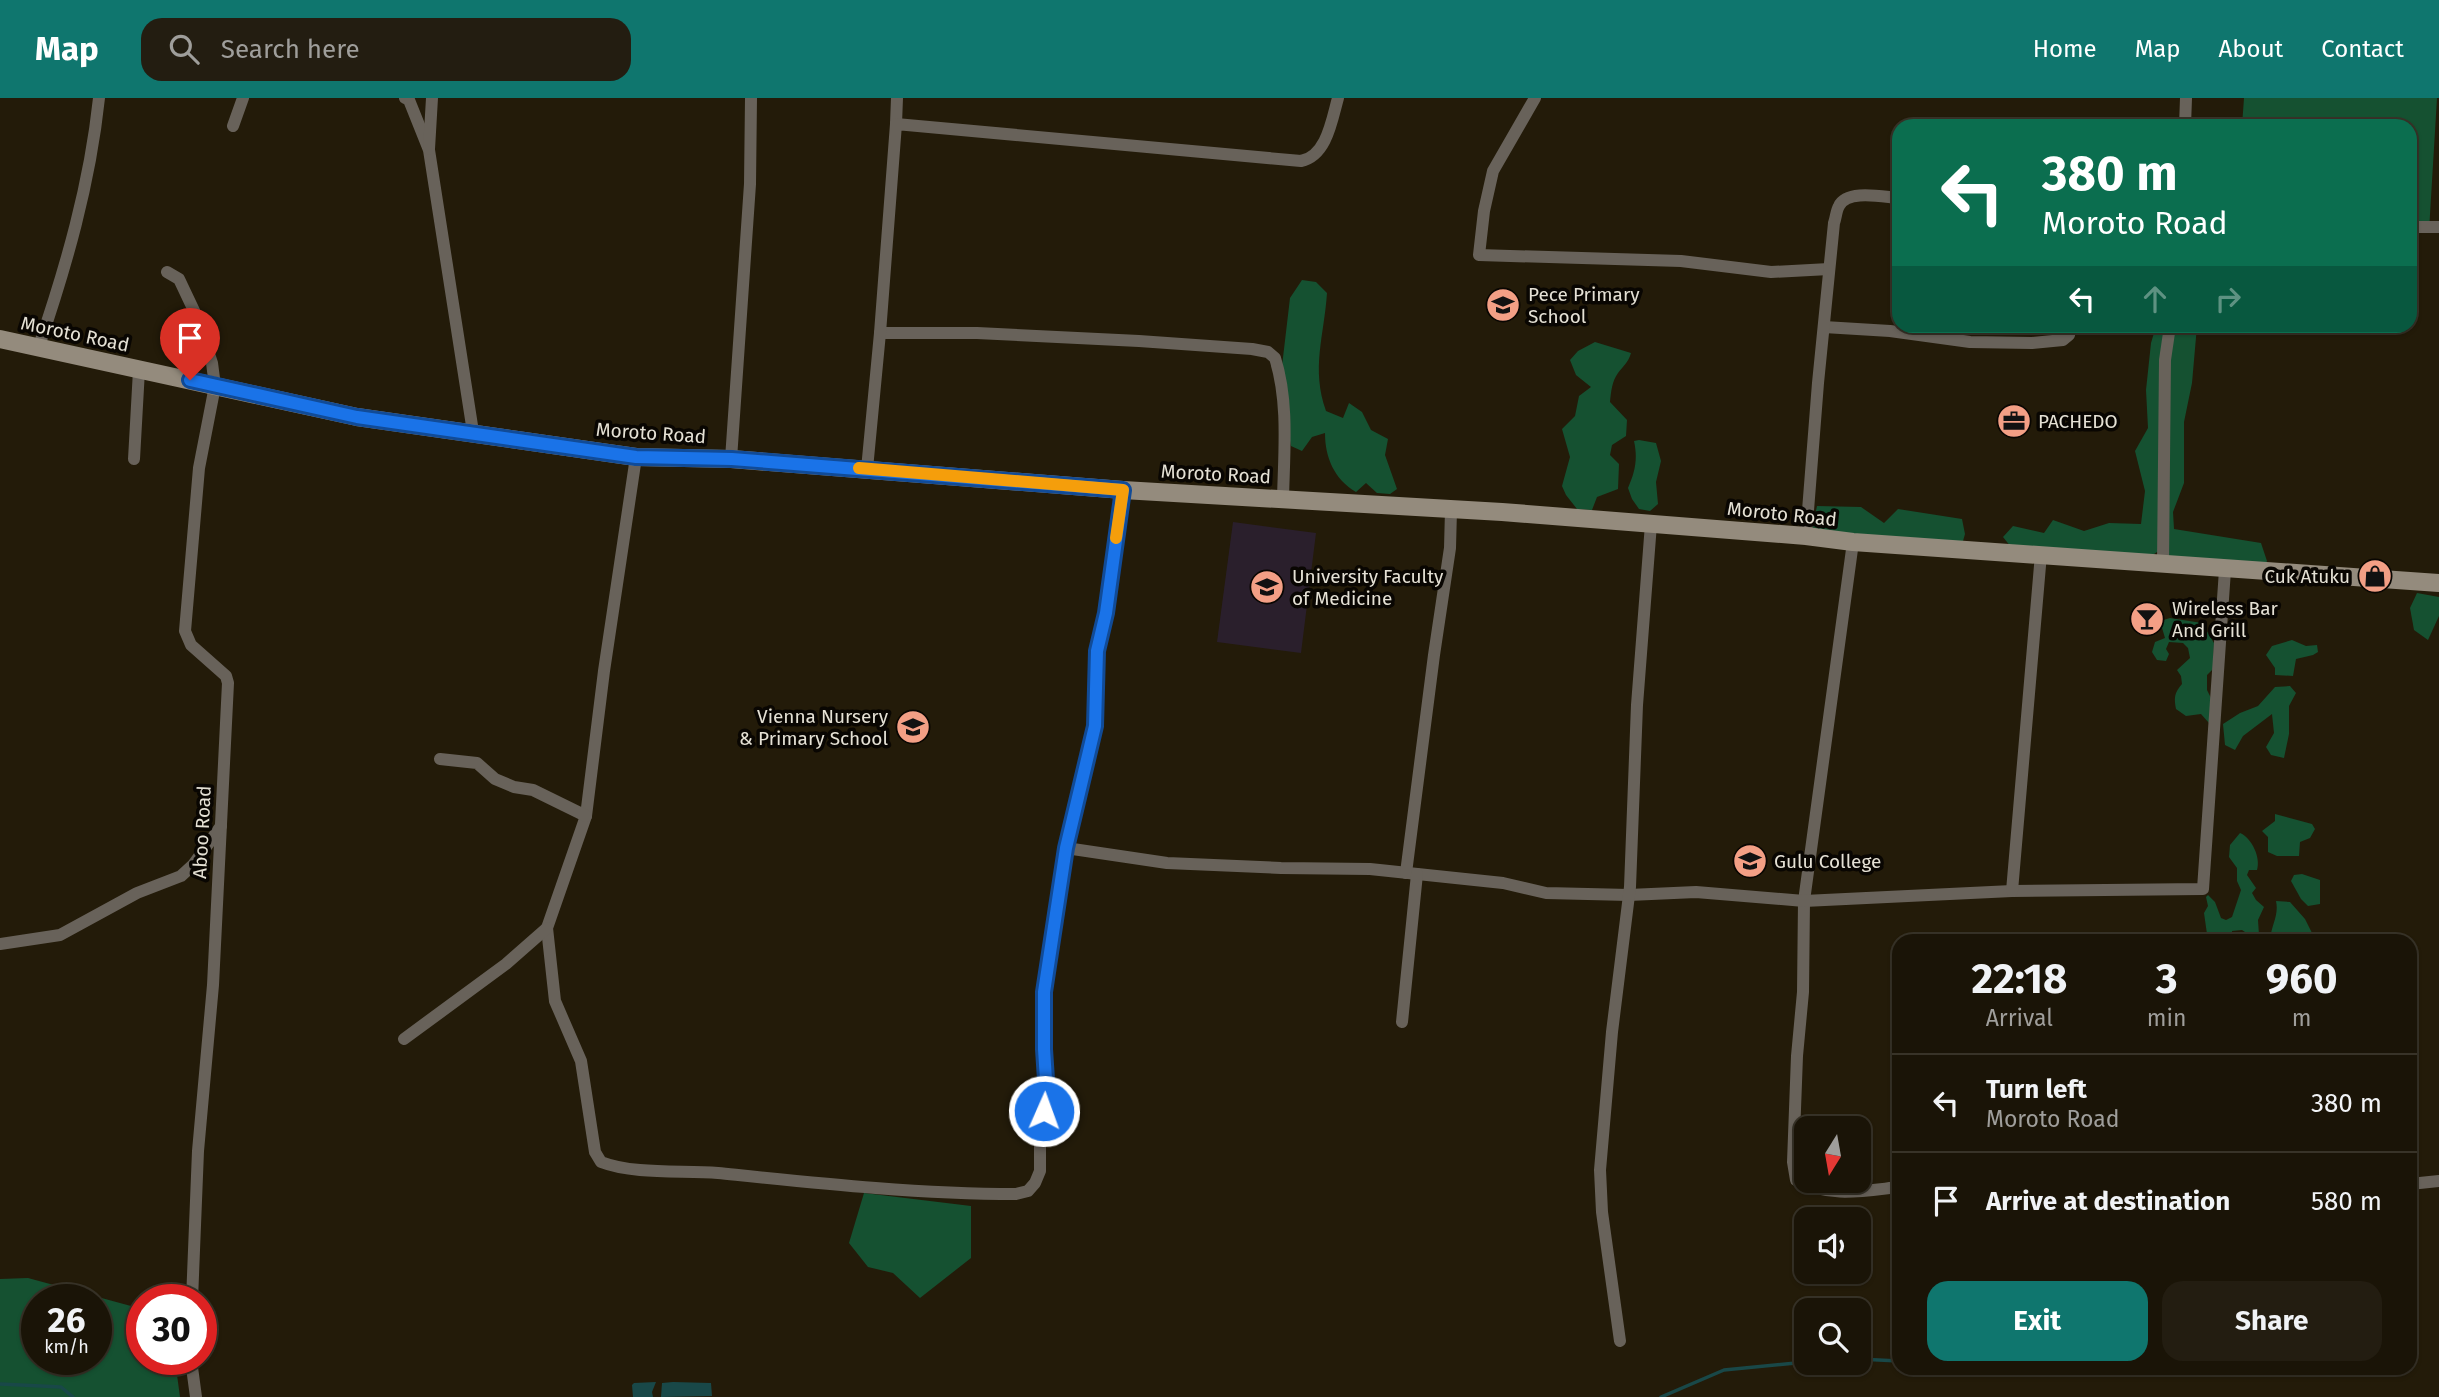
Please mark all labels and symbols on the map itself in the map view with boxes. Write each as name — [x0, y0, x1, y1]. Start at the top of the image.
place label: Pece Primary School — [1528, 283, 1640, 328]
school or university icon: Pece Primary School — [1484, 286, 1522, 324]
pin — [160, 308, 220, 380]
street label: Moroto Road — [19, 311, 131, 357]
office icon: PACHEDO — [1995, 402, 2033, 440]
place label: PACHEDO — [2038, 410, 2118, 433]
street label: Moroto Road — [595, 418, 707, 448]
street label: Moroto Road — [1160, 460, 1272, 488]
street label: Moroto Road — [1726, 497, 1838, 531]
shop icon: Cuk Atuku — [2356, 557, 2394, 595]
place label: University Faculty of Medicine — [1292, 565, 1444, 610]
place label: Cuk Atuku — [2264, 565, 2350, 588]
school or university icon: University Faculty of Medicine — [1248, 568, 1286, 606]
place label: Wireless Bar And Grill — [2172, 597, 2278, 642]
bar icon: Wireless Bar And Grill — [2128, 600, 2166, 638]
place label: Vienna Nursery & Primary School — [739, 705, 889, 750]
school or university icon: Vienna Nursery & Primary School — [894, 708, 932, 746]
street label: Aboo Road — [188, 785, 216, 879]
school or university icon: Gulu College — [1731, 842, 1769, 880]
place label: Gulu College — [1774, 850, 1881, 873]
position arrow — [1007, 1074, 1081, 1148]
north arrow — [1794, 1116, 1871, 1194]
speed limit sign: 30 — [126, 1284, 217, 1375]

